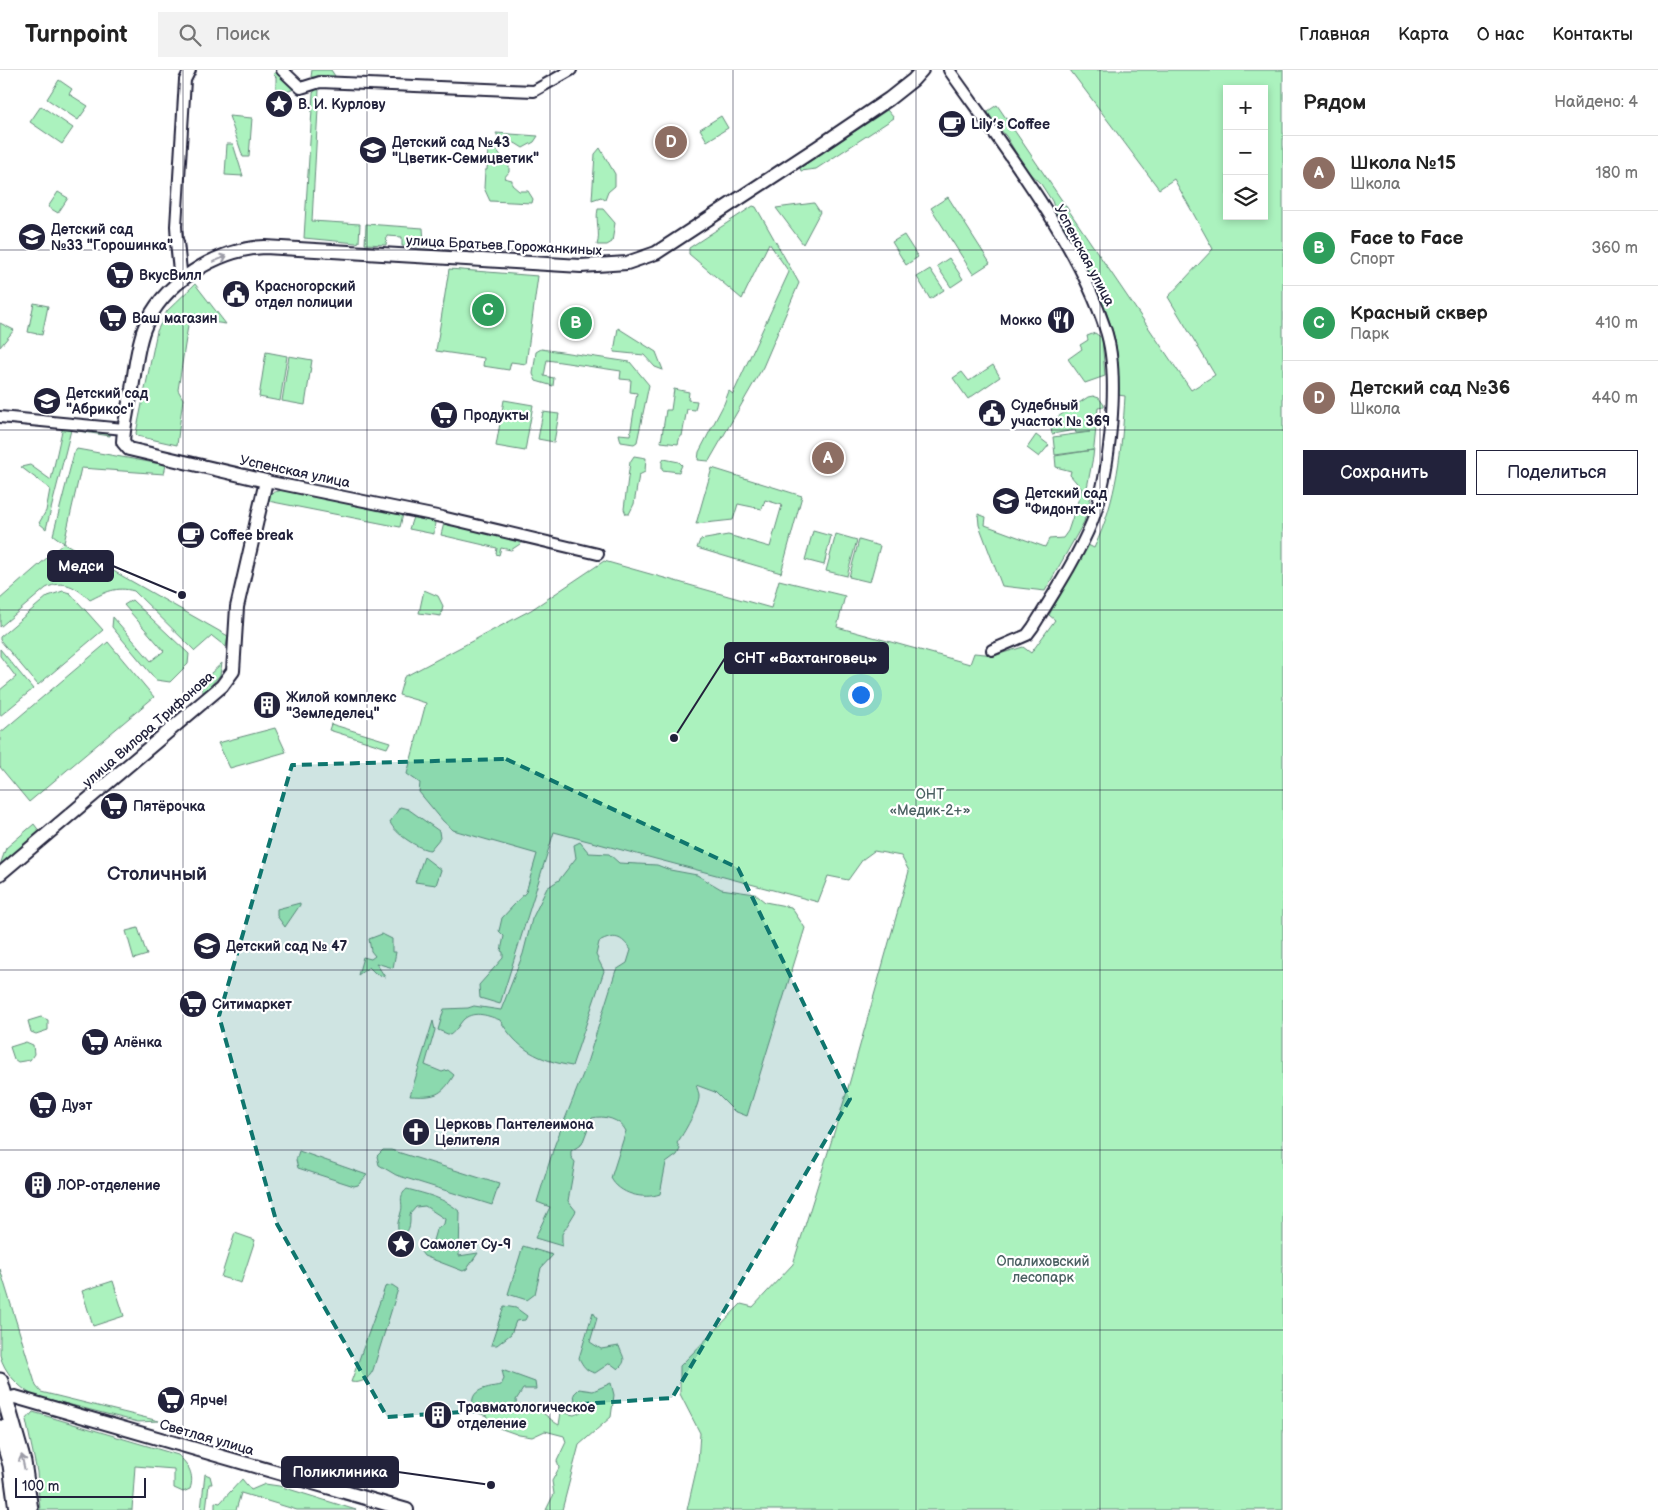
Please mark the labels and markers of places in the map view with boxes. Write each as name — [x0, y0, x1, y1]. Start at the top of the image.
place icon: В. И. Курлову — [264, 89, 294, 119]
place label: В. И. Курлову — [298, 96, 386, 113]
cafe icon: Lily’s Coffee — [937, 109, 967, 139]
place label: Lily’s Coffee — [971, 116, 1050, 133]
pin: D — [655, 123, 687, 161]
place label: Детский сад №43 "Цветик-Семицветик" — [392, 134, 539, 167]
school or university icon: Детский сад №43 "Цветик-Семицветик" — [358, 135, 388, 165]
place label: Детский сад №33 "Горошинка" — [51, 221, 173, 254]
school or university icon: Детский сад №33 "Горошинка" — [17, 222, 47, 252]
supermarket icon: ВкусВилл — [105, 260, 135, 290]
place label: ВкусВилл — [139, 267, 202, 284]
place label: Красногорский отдел полиции — [255, 278, 356, 311]
public building icon: Красногорский отдел полиции — [221, 279, 251, 309]
pin: C — [472, 291, 504, 329]
supermarket icon: Ваш магазин — [98, 303, 128, 333]
pin: B — [560, 304, 592, 342]
restaurant icon: Мокко — [1046, 305, 1076, 335]
place label: Ваш магазин — [132, 310, 218, 327]
place label: Мокко — [1000, 312, 1042, 329]
place label: Детский сад "Абрикос" — [66, 385, 149, 418]
school or university icon: Детский сад "Абрикос" — [32, 386, 62, 416]
place label: Судебный участок № 369 — [1011, 397, 1110, 430]
public building icon: Судебный участок № 369 — [977, 398, 1007, 428]
supermarket icon: Продукты — [429, 400, 459, 430]
place label: Продукты — [463, 407, 529, 424]
pin: A — [812, 439, 844, 477]
place label: Детский сад "Фидонтек" — [1025, 485, 1108, 518]
school or university icon: Детский сад "Фидонтек" — [991, 486, 1021, 516]
cafe icon: Coffee break — [176, 520, 206, 550]
place label: Coffee break — [210, 527, 294, 544]
callout: Медси — [48, 551, 113, 581]
callout: СНТ «Вахтанговец» — [725, 643, 888, 673]
place label: Жилой комплекс "Земледелец" — [286, 689, 396, 722]
building icon: Жилой комплекс "Земледелец" — [252, 690, 282, 720]
supermarket icon: Пятёрочка — [99, 791, 129, 821]
place label: Пятёрочка — [133, 798, 206, 815]
school or university icon: Детский сад № 47 — [192, 931, 222, 961]
place label: Детский сад № 47 — [226, 938, 347, 955]
supermarket icon: Ситимаркет — [178, 989, 208, 1019]
place label: Ситимаркет — [212, 996, 292, 1013]
supermarket icon: Алёнка — [80, 1027, 110, 1057]
place label: Алёнка — [113, 1034, 163, 1051]
supermarket icon: Дуэт — [28, 1090, 58, 1120]
place label: Дуэт — [62, 1097, 93, 1114]
place label: Церковь Пантелеимона Целителя — [435, 1116, 594, 1149]
church icon: Церковь Пантелеимона Целителя — [401, 1117, 431, 1147]
building icon: ЛОР-отделение — [23, 1170, 53, 1200]
place label: ЛОР-отделение — [56, 1177, 161, 1194]
place icon: Самолет Су-9 — [386, 1229, 416, 1259]
place label: Самолет Су-9 — [420, 1236, 511, 1253]
supermarket icon: Ярче! — [156, 1385, 186, 1415]
place label: Ярче! — [190, 1392, 228, 1409]
place label: Травматологическое отделение — [457, 1399, 595, 1432]
building icon: Травматологическое отделение — [423, 1400, 453, 1430]
callout: Поликлиника — [282, 1457, 398, 1487]

